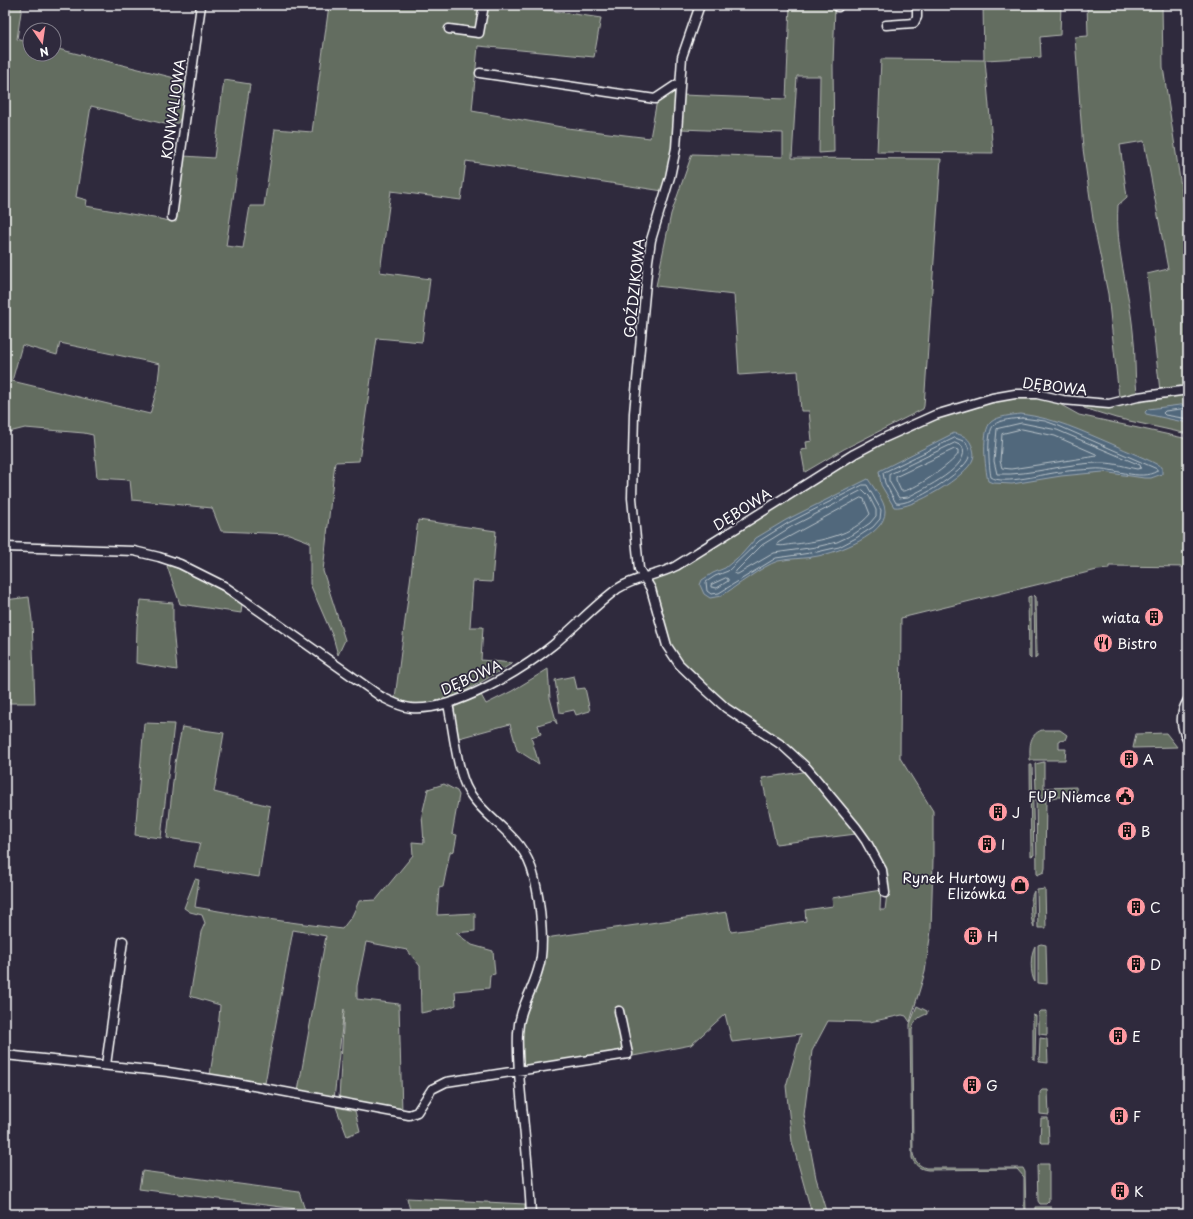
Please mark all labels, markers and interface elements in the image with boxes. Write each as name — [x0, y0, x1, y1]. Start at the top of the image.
north arrow — [22, 22, 62, 62]
text: N — [38, 43, 51, 62]
street label: KONWALIOWA — [156, 57, 190, 161]
street label: GOŹDZIKOWA — [618, 237, 650, 339]
street label: DĘBOWA — [1021, 372, 1089, 400]
street label: DĘBOWA — [709, 483, 775, 535]
building icon: wiata — [1143, 606, 1165, 628]
place label: wiata — [1102, 607, 1140, 628]
restaurant icon: Bistro — [1092, 632, 1114, 654]
place label: Bistro — [1117, 633, 1157, 654]
street label: DĘBOWA — [437, 654, 505, 700]
building icon: A — [1118, 748, 1140, 770]
place label: A — [1143, 749, 1154, 770]
public building icon: FUP Niemce — [1114, 785, 1136, 807]
place label: FUP Niemce — [1028, 786, 1111, 807]
building icon: J — [987, 801, 1009, 823]
place label: J — [1012, 802, 1020, 823]
building icon: B — [1116, 820, 1138, 842]
place label: B — [1141, 821, 1150, 842]
building icon: I — [976, 833, 998, 855]
place label: I — [1001, 834, 1005, 855]
place label: Rynek Hurtowy Elizówka — [903, 867, 1006, 904]
shop icon: Rynek Hurtowy Elizówka — [1009, 874, 1031, 896]
building icon: C — [1125, 896, 1147, 918]
place label: C — [1150, 897, 1161, 918]
building icon: H — [962, 925, 984, 947]
place label: H — [987, 926, 998, 947]
building icon: D — [1125, 953, 1147, 975]
place label: D — [1150, 954, 1161, 975]
building icon: E — [1107, 1025, 1129, 1047]
place label: E — [1132, 1026, 1141, 1047]
building icon: G — [961, 1074, 983, 1096]
place label: G — [986, 1075, 998, 1096]
building icon: F — [1108, 1105, 1130, 1127]
place label: F — [1133, 1106, 1141, 1127]
building icon: K — [1109, 1180, 1131, 1202]
place label: K — [1134, 1181, 1144, 1202]

